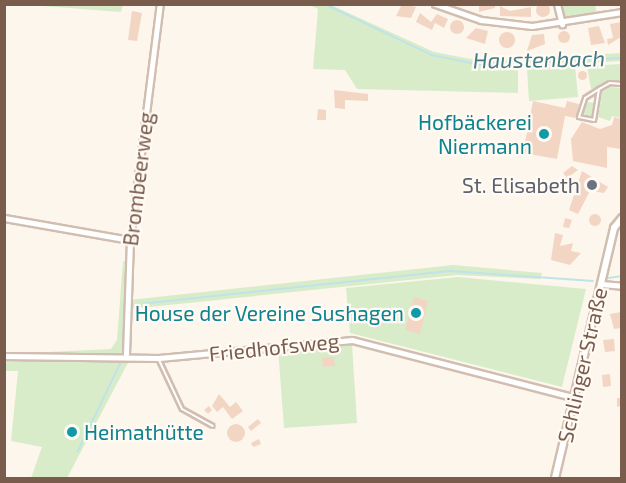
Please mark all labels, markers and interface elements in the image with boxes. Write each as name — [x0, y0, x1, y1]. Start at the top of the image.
water label: Haustenbach — [473, 45, 605, 73]
place label: Hofbäckerei Niermann — [418, 109, 532, 159]
street label: Brombeerweg — [117, 111, 159, 247]
marker: Hofbäckerei Niermann — [537, 127, 551, 141]
place label: St. Elisabeth — [462, 172, 580, 198]
marker: St. Elisabeth — [585, 178, 599, 192]
street label: Schlinger Straße — [552, 285, 612, 445]
place label: House der Vereine Sushagen — [134, 300, 404, 326]
marker: House der Vereine Sushagen — [409, 306, 423, 320]
street label: Friedhofsweg — [208, 328, 340, 366]
place label: Heimathütte — [84, 419, 204, 445]
marker: Heimathütte — [65, 425, 79, 439]

